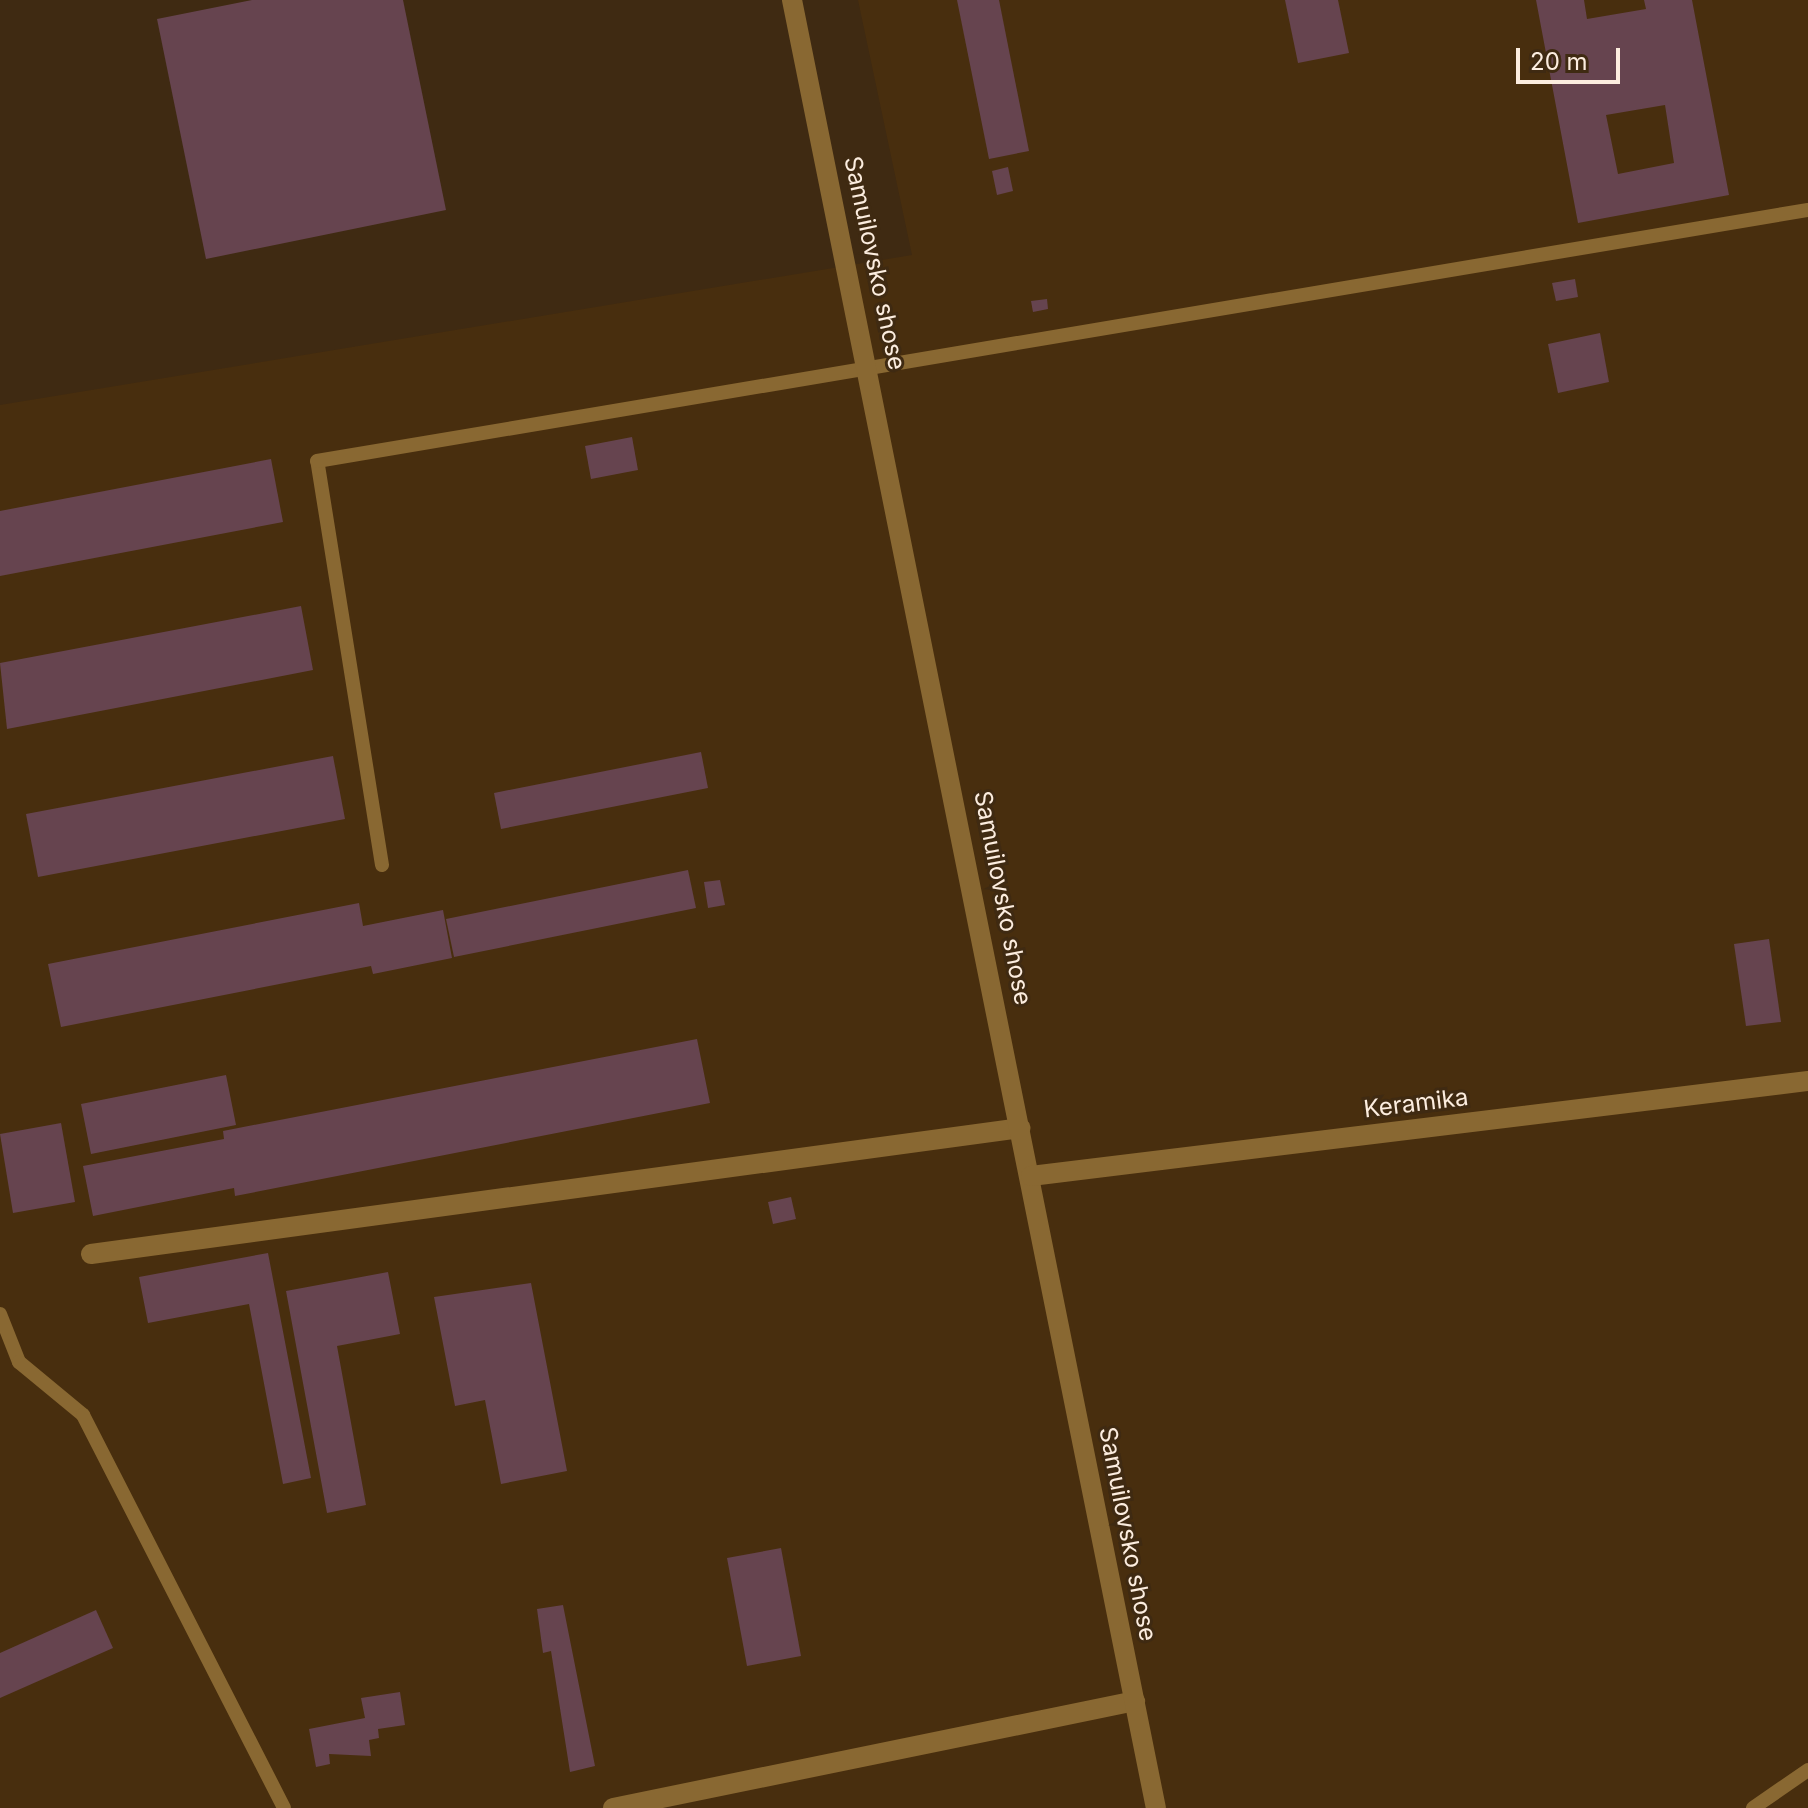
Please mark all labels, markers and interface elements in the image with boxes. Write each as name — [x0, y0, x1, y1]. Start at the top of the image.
scale bar — [1520, 32, 1624, 82]
text: 20 m — [1530, 47, 1588, 76]
street label: Samuilovsko shose — [838, 154, 912, 372]
street label: Samuilovsko shose — [968, 789, 1038, 1007]
street label: Keramika — [1362, 1082, 1470, 1124]
street label: Samuilovsko shose — [1093, 1425, 1163, 1643]

